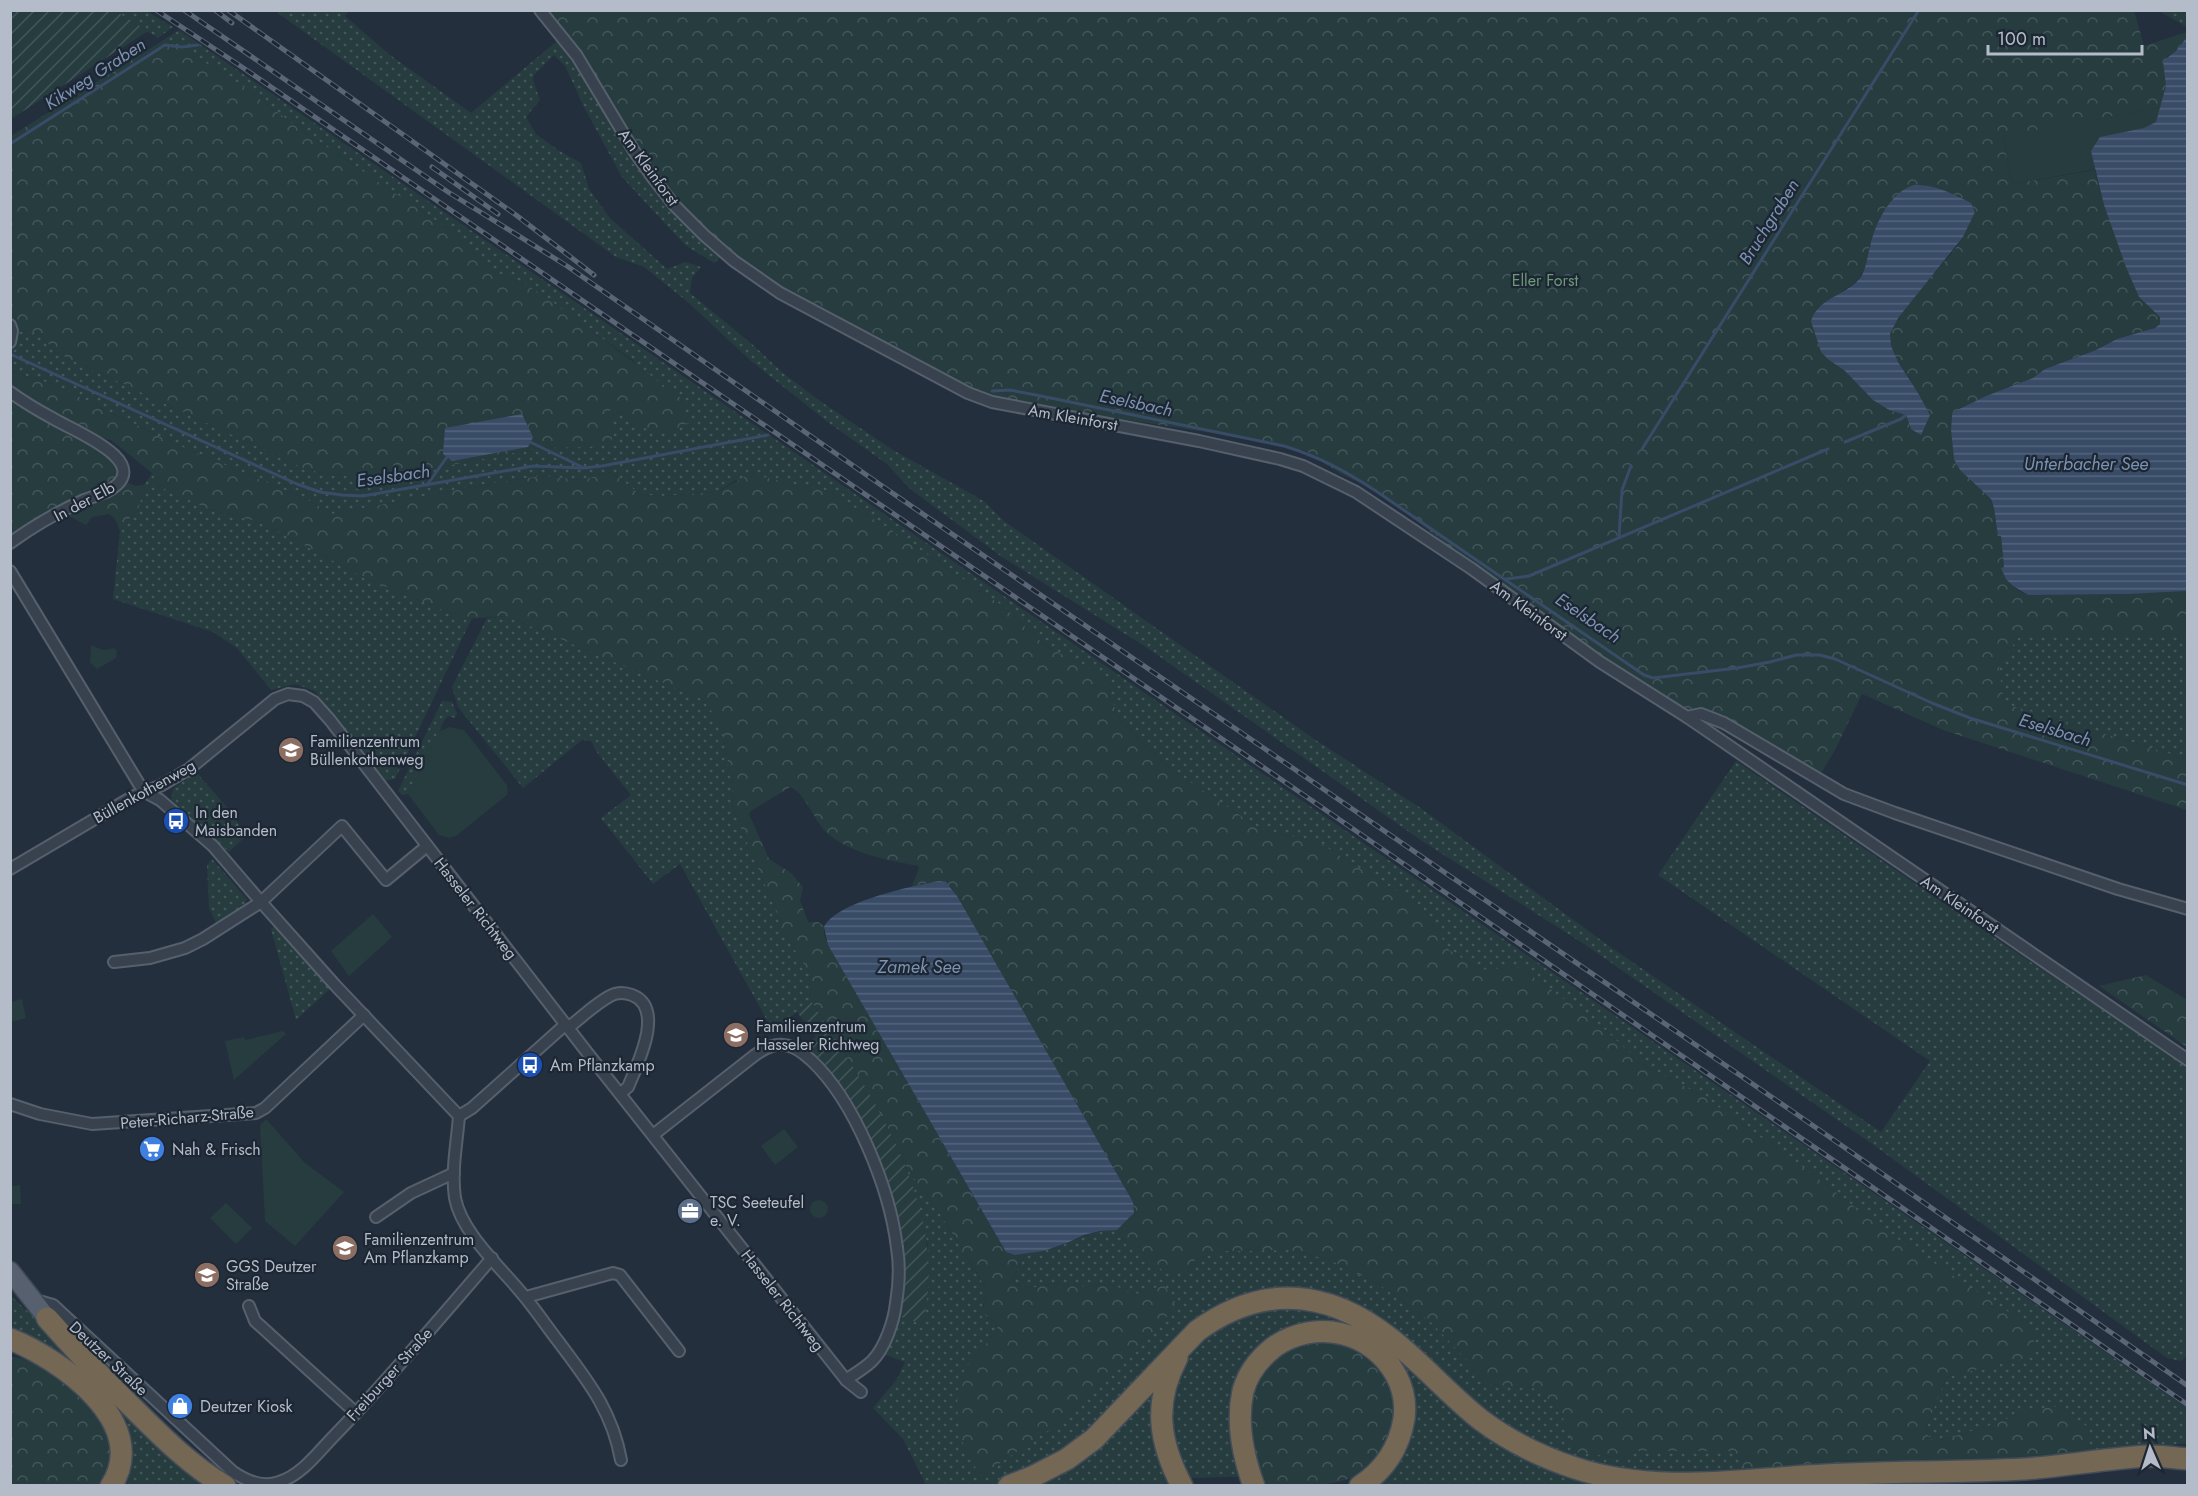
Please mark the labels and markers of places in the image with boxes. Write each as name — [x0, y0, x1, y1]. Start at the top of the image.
place label: Familienzentrum Büllenkothenweg — [310, 730, 424, 771]
school or university icon: Familienzentrum Büllenkothenweg — [276, 735, 306, 765]
place label: In den Maisbanden — [195, 801, 277, 842]
bus stop icon: In den Maisbanden — [161, 806, 191, 836]
place label: Familienzentrum Hasseler Richtweg — [756, 1015, 880, 1056]
school or university icon: Familienzentrum Hasseler Richtweg — [721, 1020, 751, 1050]
bus stop icon: Am Pflanzkamp — [515, 1050, 545, 1080]
place label: Am Pflanzkamp — [550, 1054, 655, 1077]
supermarket icon: Nah & Frisch — [137, 1134, 167, 1164]
place label: Nah & Frisch — [172, 1138, 261, 1161]
place label: TSC Seeteufel e. V. — [710, 1191, 804, 1232]
office icon: TSC Seeteufel e. V. — [675, 1196, 705, 1226]
place label: Familienzentrum Am Pflanzkamp — [364, 1228, 474, 1269]
school or university icon: Familienzentrum Am Pflanzkamp — [330, 1233, 360, 1263]
place label: GGS Deutzer Straße — [226, 1255, 317, 1296]
school or university icon: GGS Deutzer Straße — [192, 1260, 222, 1290]
shop icon: Deutzer Kiosk — [165, 1391, 195, 1421]
place label: Deutzer Kiosk — [200, 1395, 293, 1418]

